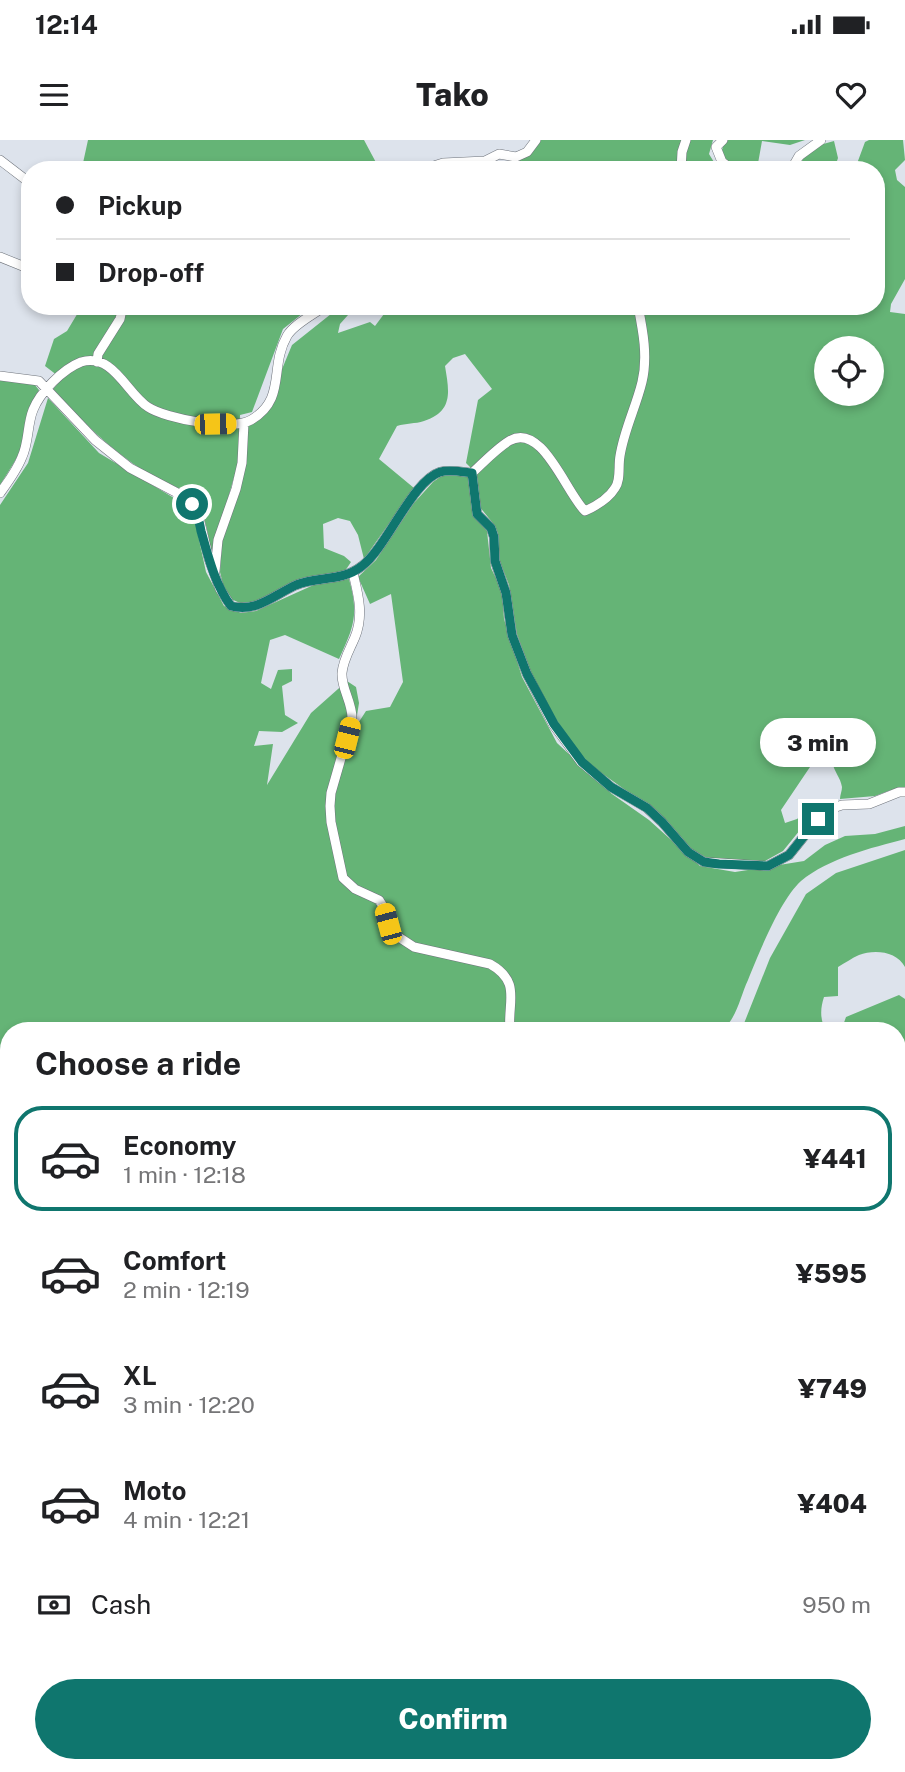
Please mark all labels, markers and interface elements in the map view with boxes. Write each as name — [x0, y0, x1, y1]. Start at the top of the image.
text: 12:14 — [35, 9, 98, 40]
icon: menu — [35, 76, 73, 114]
text: Tako — [416, 76, 489, 113]
icon: heart — [832, 76, 870, 114]
text: Pickup — [98, 190, 182, 221]
text: Drop-off — [98, 257, 204, 288]
map controls — [814, 336, 884, 406]
button: locate — [814, 336, 884, 406]
car — [194, 413, 237, 435]
route start — [176, 488, 208, 520]
car — [332, 715, 363, 761]
callout: 3 min — [760, 718, 876, 766]
text: 3 min — [787, 729, 849, 756]
route end — [802, 803, 834, 835]
car — [373, 901, 404, 947]
text: Choose a ride — [35, 1045, 241, 1082]
icon: car — [39, 1127, 102, 1190]
text: Economy — [123, 1130, 236, 1161]
text: ¥441 — [803, 1143, 867, 1174]
text: 1 min · 12:18 — [123, 1161, 246, 1188]
icon: car — [39, 1242, 102, 1305]
text: Comfort — [123, 1245, 226, 1276]
text: ¥595 — [796, 1258, 867, 1289]
text: 2 min · 12:19 — [123, 1276, 250, 1303]
icon: car — [39, 1357, 102, 1420]
text: XL — [123, 1360, 157, 1391]
text: ¥749 — [798, 1373, 867, 1404]
text: 3 min · 12:20 — [123, 1391, 255, 1418]
icon: car — [39, 1472, 102, 1535]
text: Moto — [123, 1475, 186, 1506]
text: ¥404 — [797, 1488, 867, 1519]
text: 4 min · 12:21 — [123, 1506, 250, 1533]
icon: cash — [35, 1586, 73, 1624]
text: Cash — [91, 1589, 151, 1620]
text: 950 m — [802, 1591, 871, 1618]
button: Confirm — [35, 1679, 871, 1759]

